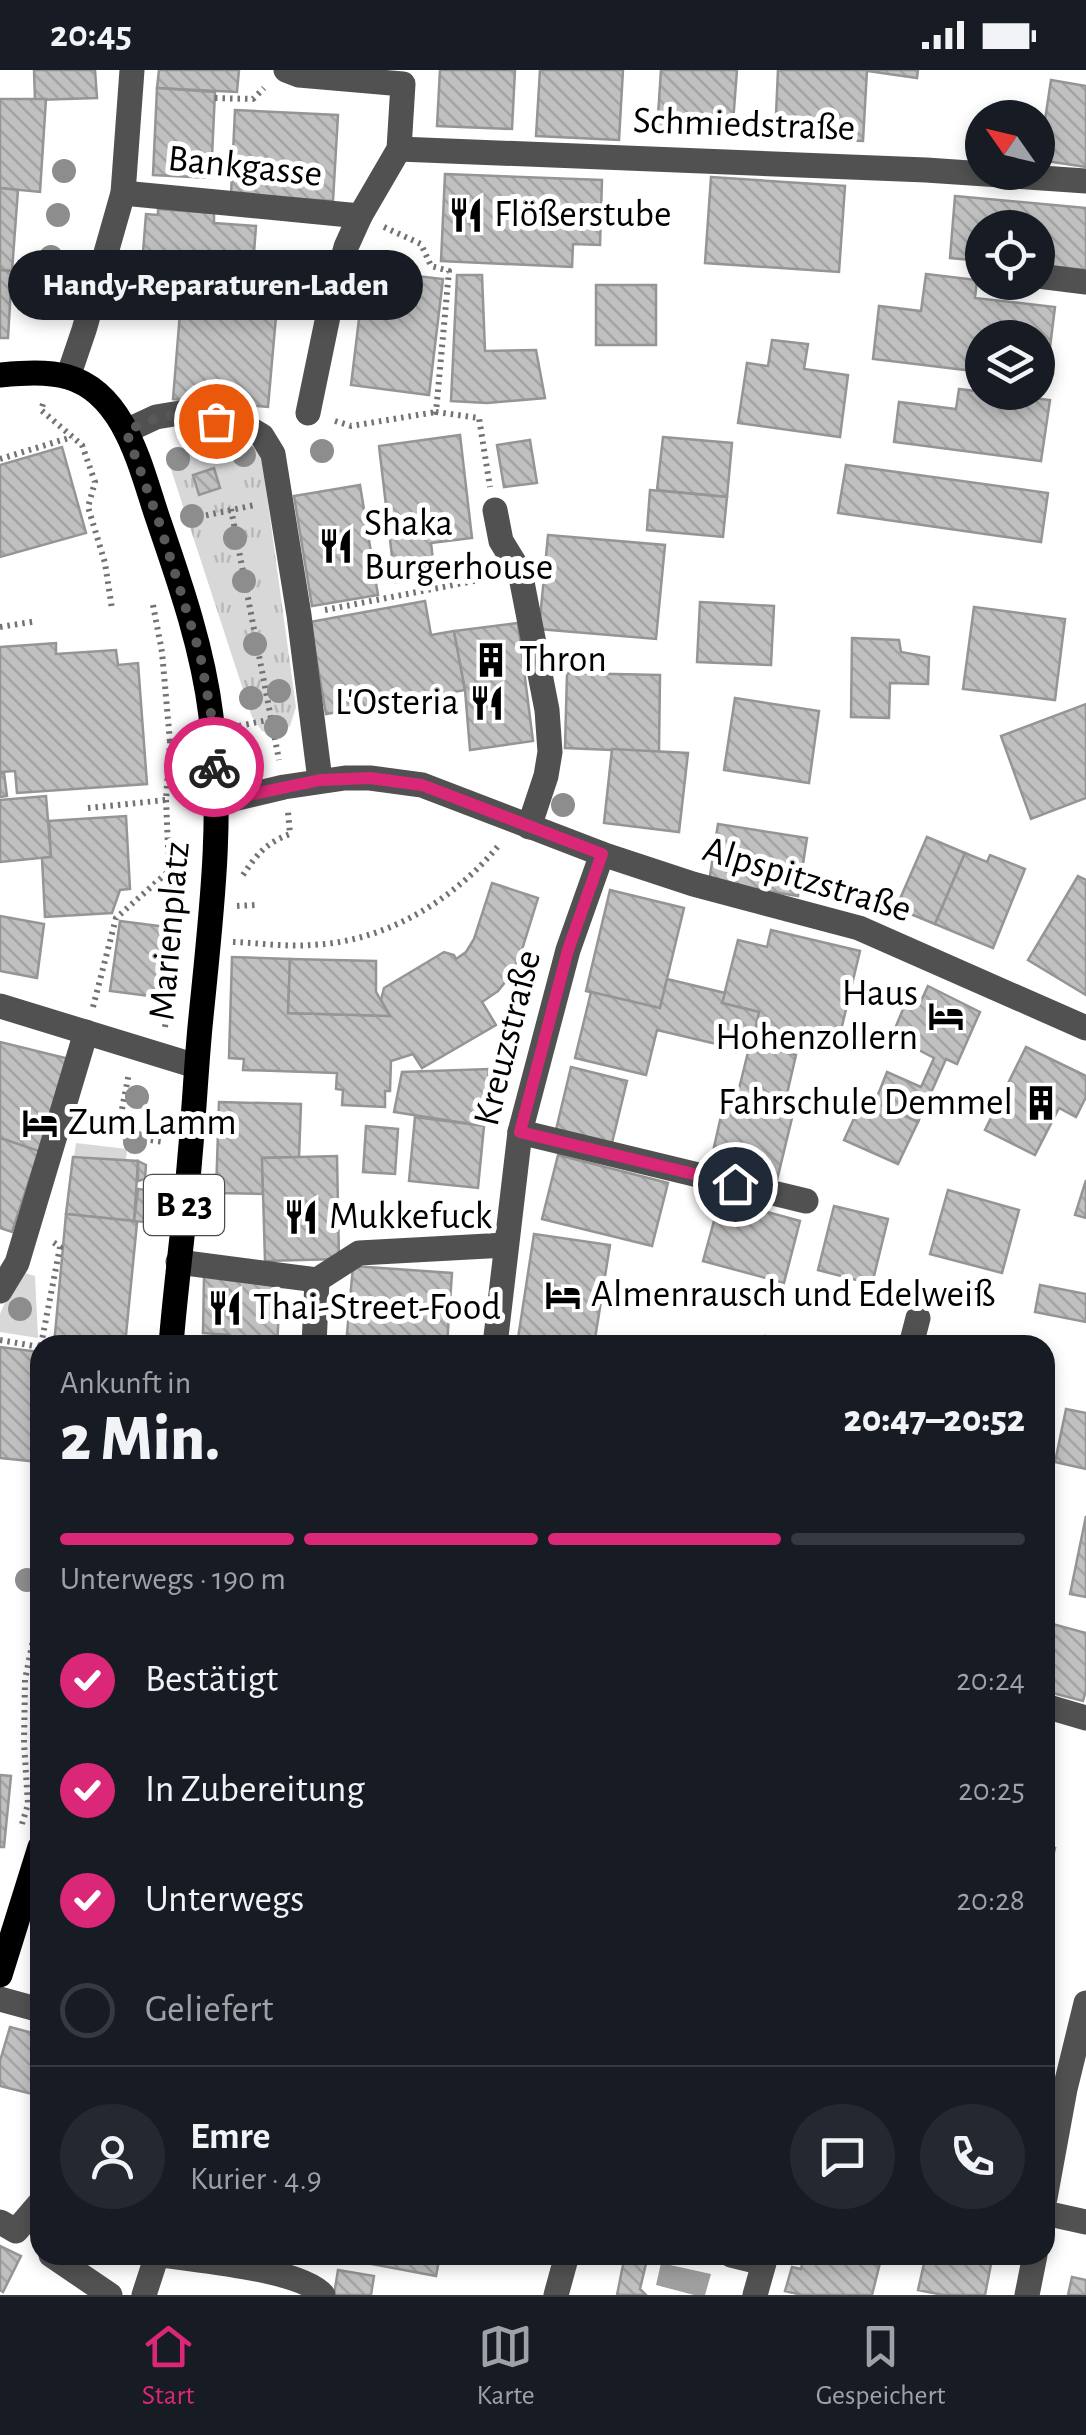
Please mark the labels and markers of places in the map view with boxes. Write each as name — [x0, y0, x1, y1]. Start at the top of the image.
restaurant icon: Flößerstube — [447, 196, 485, 234]
place label: Flößerstube — [494, 196, 672, 234]
callout: Handy-Reparaturen-Laden — [9, 251, 424, 321]
pin — [174, 379, 259, 464]
place label: Shaka Burgerhouse — [364, 505, 553, 587]
restaurant icon: Shaka Burgerhouse — [317, 527, 355, 565]
building icon: Thron — [472, 641, 510, 679]
place label: Thron — [519, 641, 607, 679]
place label: L'Osteria — [335, 684, 459, 722]
restaurant icon: L'Osteria — [468, 684, 506, 722]
place label: Haus Hohenzollern — [715, 975, 918, 1057]
hotel icon: Haus Hohenzollern — [927, 997, 965, 1035]
place label: Fahrschule Demmel — [718, 1084, 1013, 1122]
building icon: Fahrschule Demmel — [1022, 1084, 1060, 1122]
hotel icon: Zum Lamm — [21, 1104, 59, 1142]
place label: Zum Lamm — [68, 1104, 237, 1142]
pin — [693, 1142, 778, 1227]
restaurant icon: Mukkefuck — [282, 1198, 320, 1236]
place label: Mukkefuck — [329, 1198, 493, 1236]
hotel icon: Almenrausch und Edelweiß — [544, 1276, 582, 1314]
place label: Almenrausch und Edelweiß — [591, 1276, 995, 1314]
restaurant icon: Thai-Street-Food — [206, 1289, 244, 1327]
place label: Thai-Street-Food — [253, 1289, 501, 1327]

